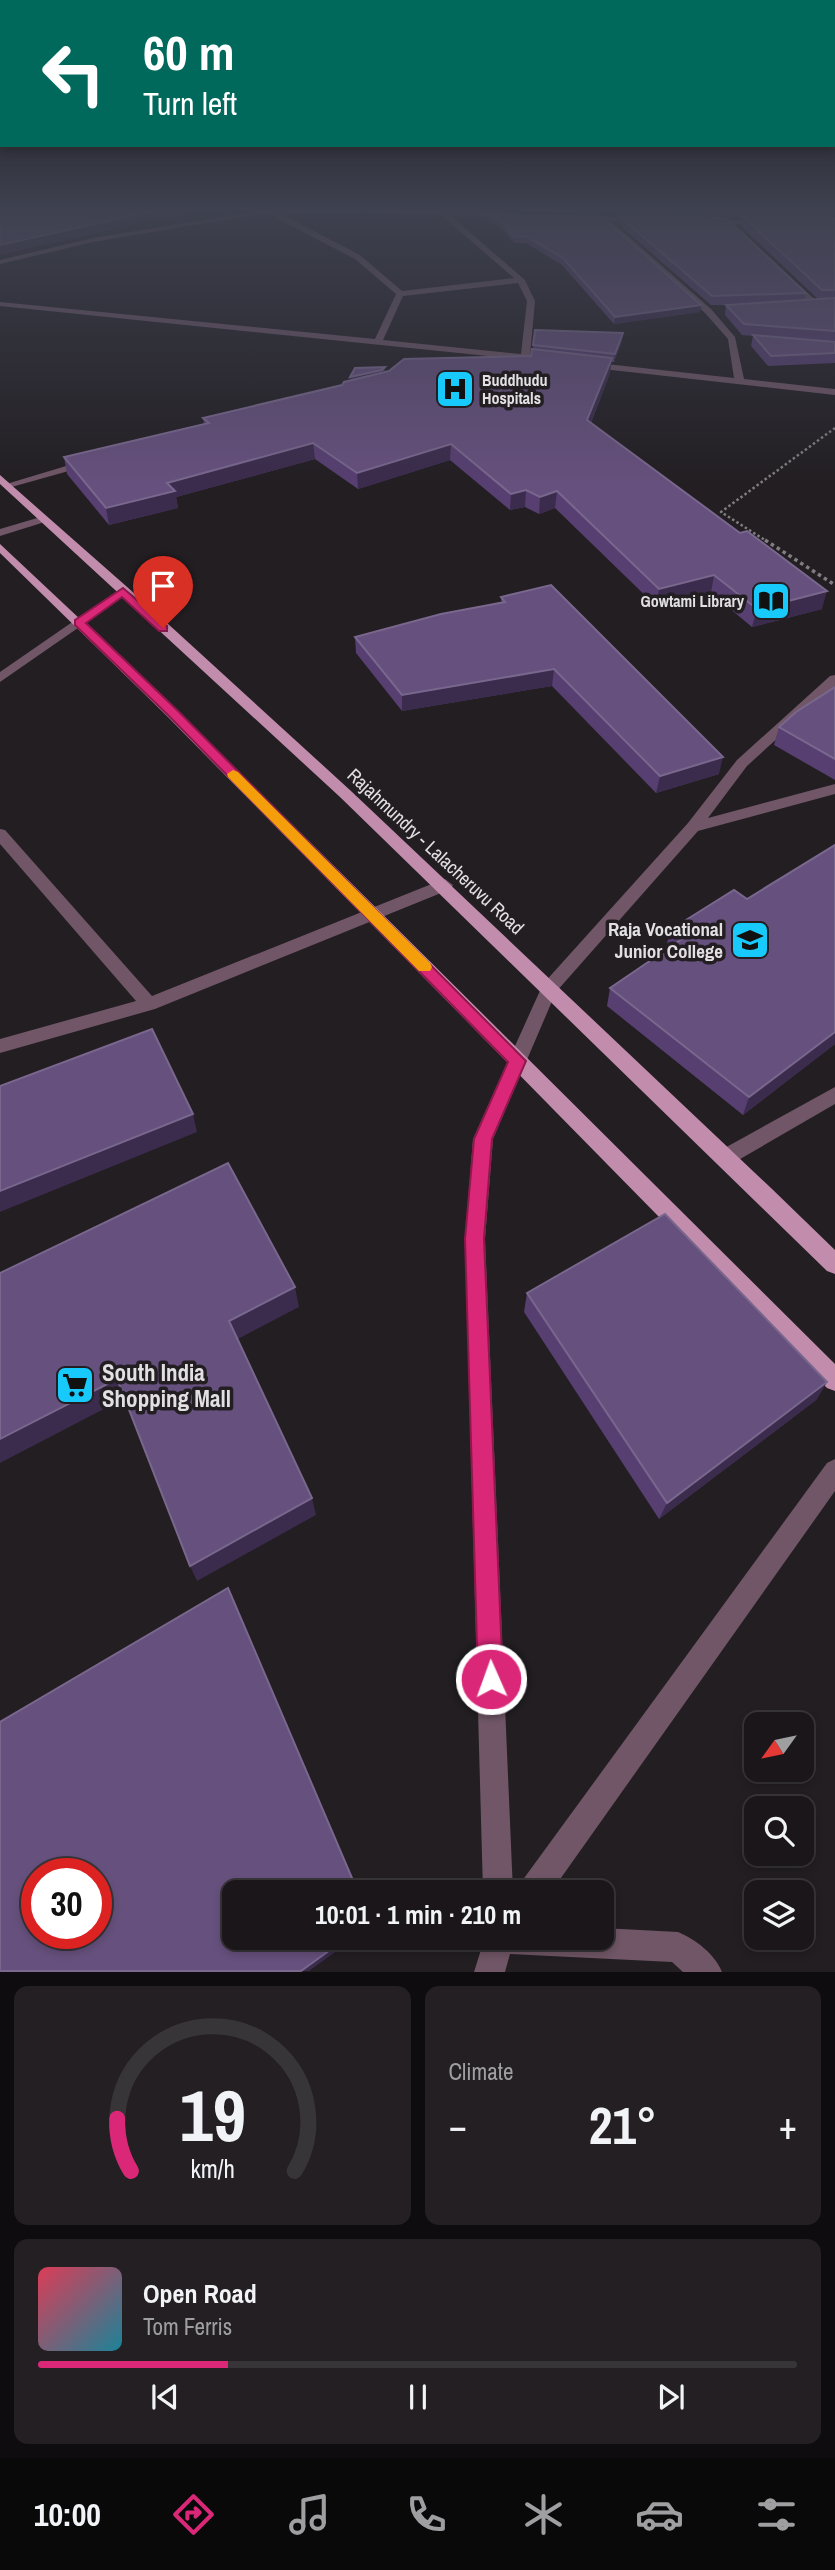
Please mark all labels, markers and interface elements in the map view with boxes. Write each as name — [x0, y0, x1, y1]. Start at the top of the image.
text: 60 m — [143, 19, 235, 85]
icon: left — [28, 28, 119, 119]
text: Turn left — [143, 82, 237, 125]
hospital icon: Buddhudu Hospitals — [434, 368, 476, 410]
place label: Buddhudu Hospitals — [482, 369, 548, 409]
pin — [133, 556, 193, 628]
icon: arrive — [144, 567, 182, 605]
library icon: Gowtami Library — [750, 580, 792, 622]
place label: Gowtami Library — [640, 590, 745, 612]
street label: Rajahmundry - Lalacheruvu Road — [342, 762, 530, 940]
place label: Raja Vocational Junior College — [608, 916, 723, 964]
school or university icon: Raja Vocational Junior College — [729, 919, 771, 961]
place label: South India Shopping Mall — [102, 1357, 231, 1414]
supermarket icon: South India Shopping Mall — [54, 1364, 96, 1406]
position arrow — [454, 1642, 528, 1716]
north arrow — [744, 1712, 814, 1782]
map controls — [744, 1712, 814, 1950]
button: search — [744, 1796, 814, 1866]
speed limit sign: 30 — [21, 1858, 112, 1949]
button: layers — [744, 1880, 814, 1950]
text: 10:01 · 1 min · 210 m — [315, 1897, 521, 1932]
text: Climate — [449, 2056, 513, 2087]
text: 19 — [179, 2067, 245, 2165]
text: 21° — [589, 2090, 657, 2160]
text: − — [449, 2100, 467, 2151]
text: + — [779, 2100, 797, 2151]
text: km/h — [190, 2152, 234, 2186]
text: Open Road — [143, 2276, 257, 2311]
text: Tom Ferris — [143, 2311, 232, 2342]
icon: previous — [146, 2378, 184, 2416]
icon: pause — [399, 2378, 437, 2416]
icon: next — [652, 2378, 690, 2416]
icon: directions — [169, 2490, 218, 2539]
icon: music — [285, 2490, 334, 2539]
icon: phone — [402, 2490, 451, 2539]
icon: climate — [519, 2490, 568, 2539]
icon: car — [635, 2490, 684, 2539]
icon: filters — [752, 2490, 801, 2539]
text: 10:00 — [34, 2493, 101, 2536]

